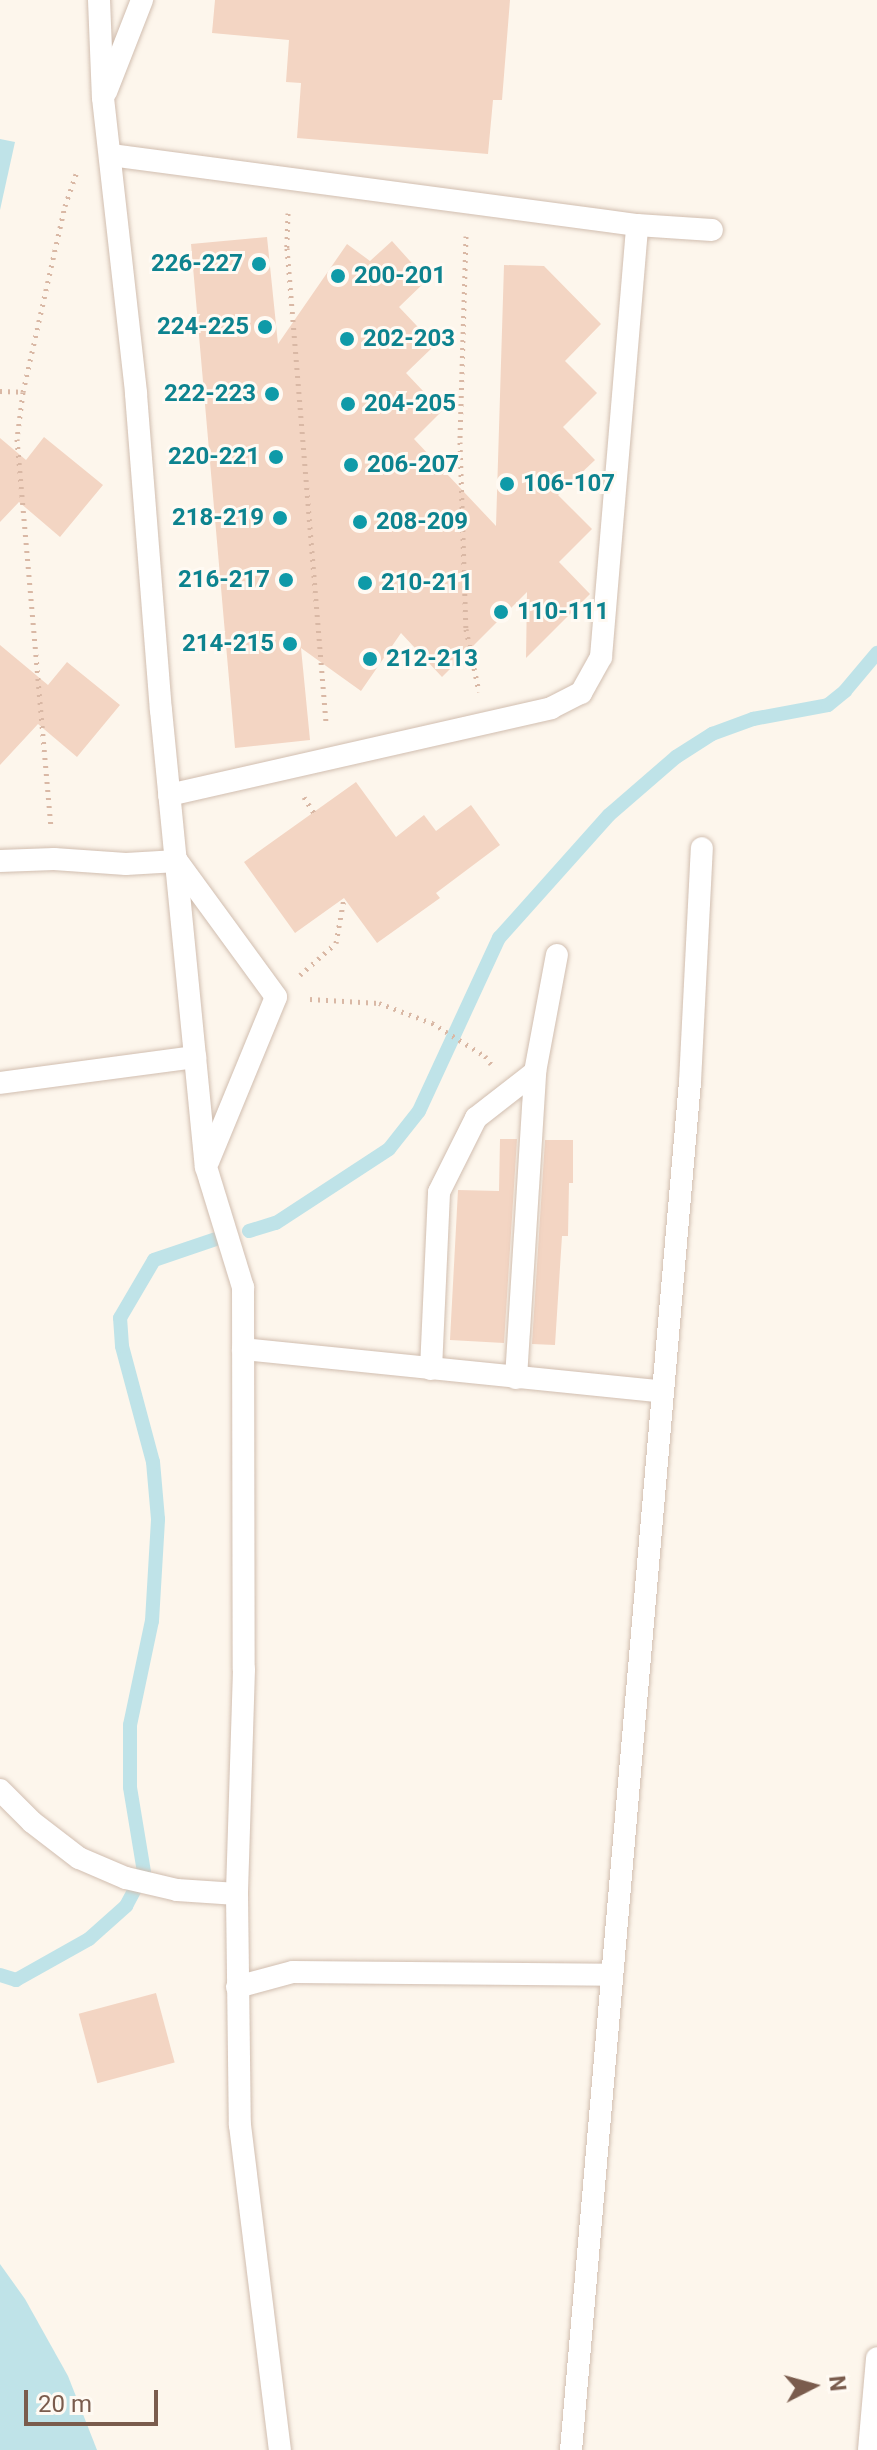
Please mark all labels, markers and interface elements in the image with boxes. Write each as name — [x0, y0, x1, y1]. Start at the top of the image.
place label: 226-227 — [151, 250, 243, 278]
marker: 226-227 — [250, 255, 268, 273]
place label: 200-201 — [354, 262, 446, 290]
marker: 200-201 — [329, 267, 347, 285]
place label: 224-225 — [157, 313, 249, 341]
marker: 224-225 — [256, 318, 274, 336]
place label: 202-203 — [363, 325, 455, 353]
marker: 202-203 — [338, 330, 356, 348]
place label: 222-223 — [164, 380, 256, 408]
marker: 222-223 — [263, 385, 281, 403]
place label: 204-205 — [364, 390, 456, 418]
marker: 204-205 — [339, 395, 357, 413]
place label: 220-221 — [168, 443, 260, 471]
marker: 220-221 — [267, 448, 285, 466]
place label: 206-207 — [367, 451, 459, 479]
marker: 206-207 — [342, 456, 360, 474]
place label: 106-107 — [523, 470, 615, 498]
marker: 106-107 — [498, 475, 516, 493]
place label: 218-219 — [172, 504, 264, 532]
place label: 208-209 — [376, 508, 468, 536]
marker: 218-219 — [271, 509, 289, 527]
marker: 208-209 — [351, 513, 369, 531]
place label: 216-217 — [178, 566, 270, 594]
place label: 210-211 — [381, 569, 473, 597]
marker: 216-217 — [277, 571, 295, 589]
marker: 210-211 — [356, 574, 374, 592]
place label: 110-111 — [517, 598, 609, 626]
marker: 110-111 — [492, 603, 510, 621]
place label: 214-215 — [182, 630, 274, 658]
marker: 214-215 — [281, 635, 299, 653]
place label: 212-213 — [386, 645, 478, 673]
marker: 212-213 — [361, 650, 379, 668]
north arrow — [773, 2346, 853, 2426]
scale bar — [28, 2374, 162, 2424]
text: N — [824, 2374, 851, 2392]
text: 20 m — [38, 2390, 92, 2418]

